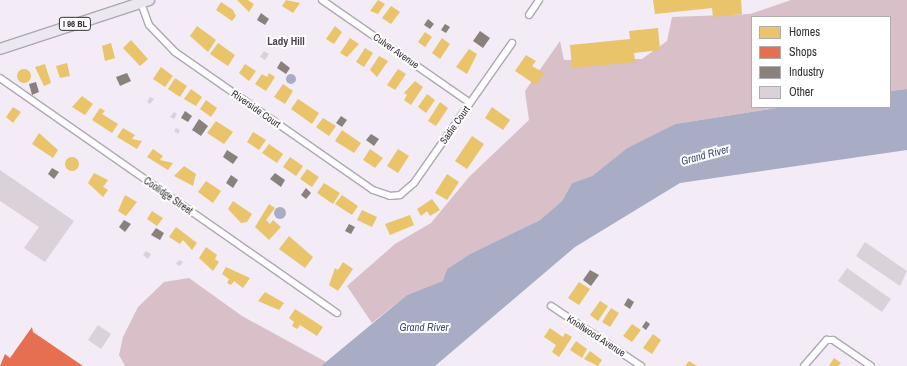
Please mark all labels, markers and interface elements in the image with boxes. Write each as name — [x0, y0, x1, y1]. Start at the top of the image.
legend — [751, 16, 891, 108]
road number: I 96 BL — [58, 17, 92, 31]
text: Homes — [789, 24, 820, 40]
street label: Culver Avenue — [371, 31, 421, 71]
district label: Lady Hill — [267, 34, 305, 48]
text: Shops — [789, 44, 817, 60]
text: Industry — [789, 64, 824, 80]
text: Other — [789, 84, 814, 100]
street label: Riverside Court — [229, 88, 283, 130]
street label: Sadie Court — [438, 104, 472, 146]
water label: Grand River — [680, 142, 730, 168]
street label: Coolidge Street — [141, 175, 195, 217]
street label: Knollwood Avenue — [564, 313, 628, 359]
water label: Grand River — [399, 320, 449, 334]

